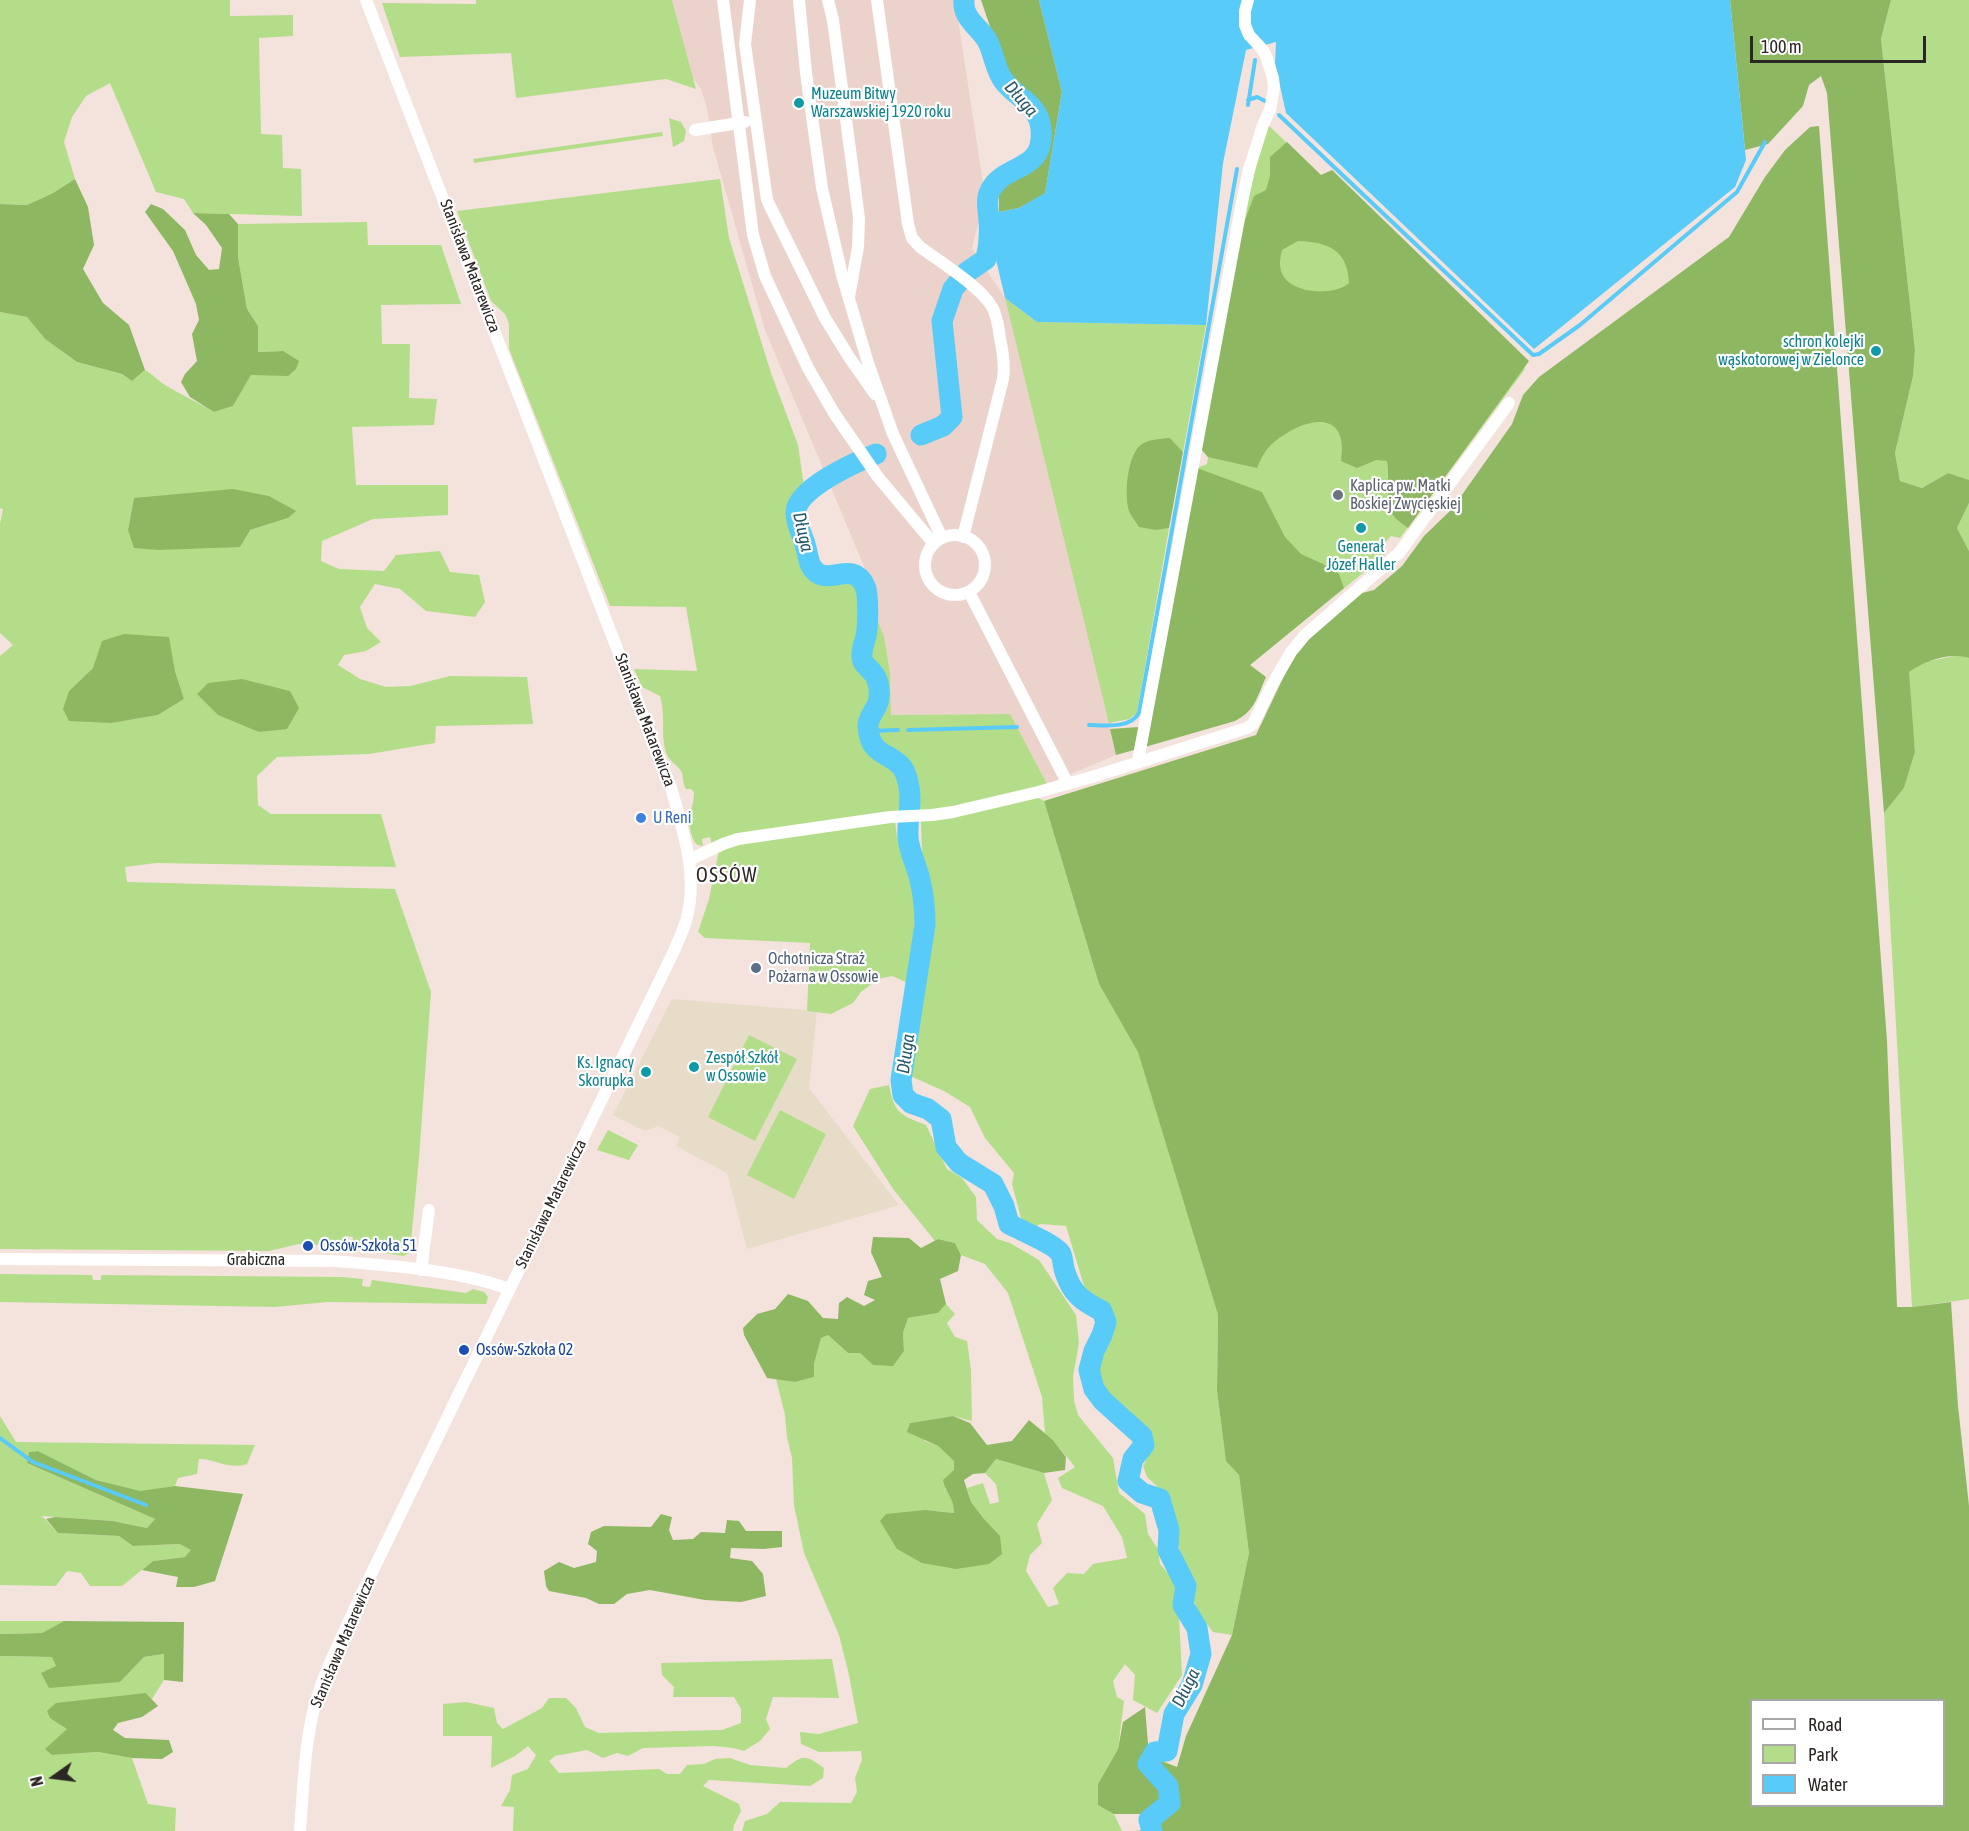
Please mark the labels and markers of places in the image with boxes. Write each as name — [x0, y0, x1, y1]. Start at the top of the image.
place label: Muzeum Bitwy Warszawskiej 1920 roku — [811, 84, 951, 122]
marker: Muzeum Bitwy Warszawskiej 1920 roku — [792, 96, 806, 110]
place label: schron kolejki wąskotorowej w Zielonce — [1718, 332, 1864, 370]
marker: schron kolejki wąskotorowej w Zielonce — [1869, 344, 1883, 358]
place label: Kaplica pw. Matki Boskiej Zwycięskiej — [1350, 476, 1461, 514]
marker: Kaplica pw. Matki Boskiej Zwycięskiej — [1331, 488, 1345, 502]
marker: Generał Józef Haller — [1354, 521, 1368, 535]
place label: Generał Józef Haller — [1327, 537, 1395, 575]
place label: U Reni — [653, 808, 691, 828]
marker: U Reni — [634, 811, 648, 825]
place label: Ochotnicza Straż Pożarna w Ossowie — [768, 949, 879, 987]
marker: Ochotnicza Straż Pożarna w Ossowie — [749, 961, 763, 975]
place label: Zespół Szkół w Ossowie — [706, 1048, 779, 1086]
place label: Ks. Ignacy Skorupka — [577, 1053, 634, 1091]
marker: Zespół Szkół w Ossowie — [687, 1060, 701, 1074]
marker: Ks. Ignacy Skorupka — [639, 1065, 653, 1079]
place label: Ossów-Szkoła 51 — [320, 1236, 417, 1256]
marker: Ossów-Szkoła 51 — [301, 1239, 315, 1253]
place label: Ossów-Szkoła 02 — [476, 1340, 573, 1360]
marker: Ossów-Szkoła 02 — [457, 1343, 471, 1357]

